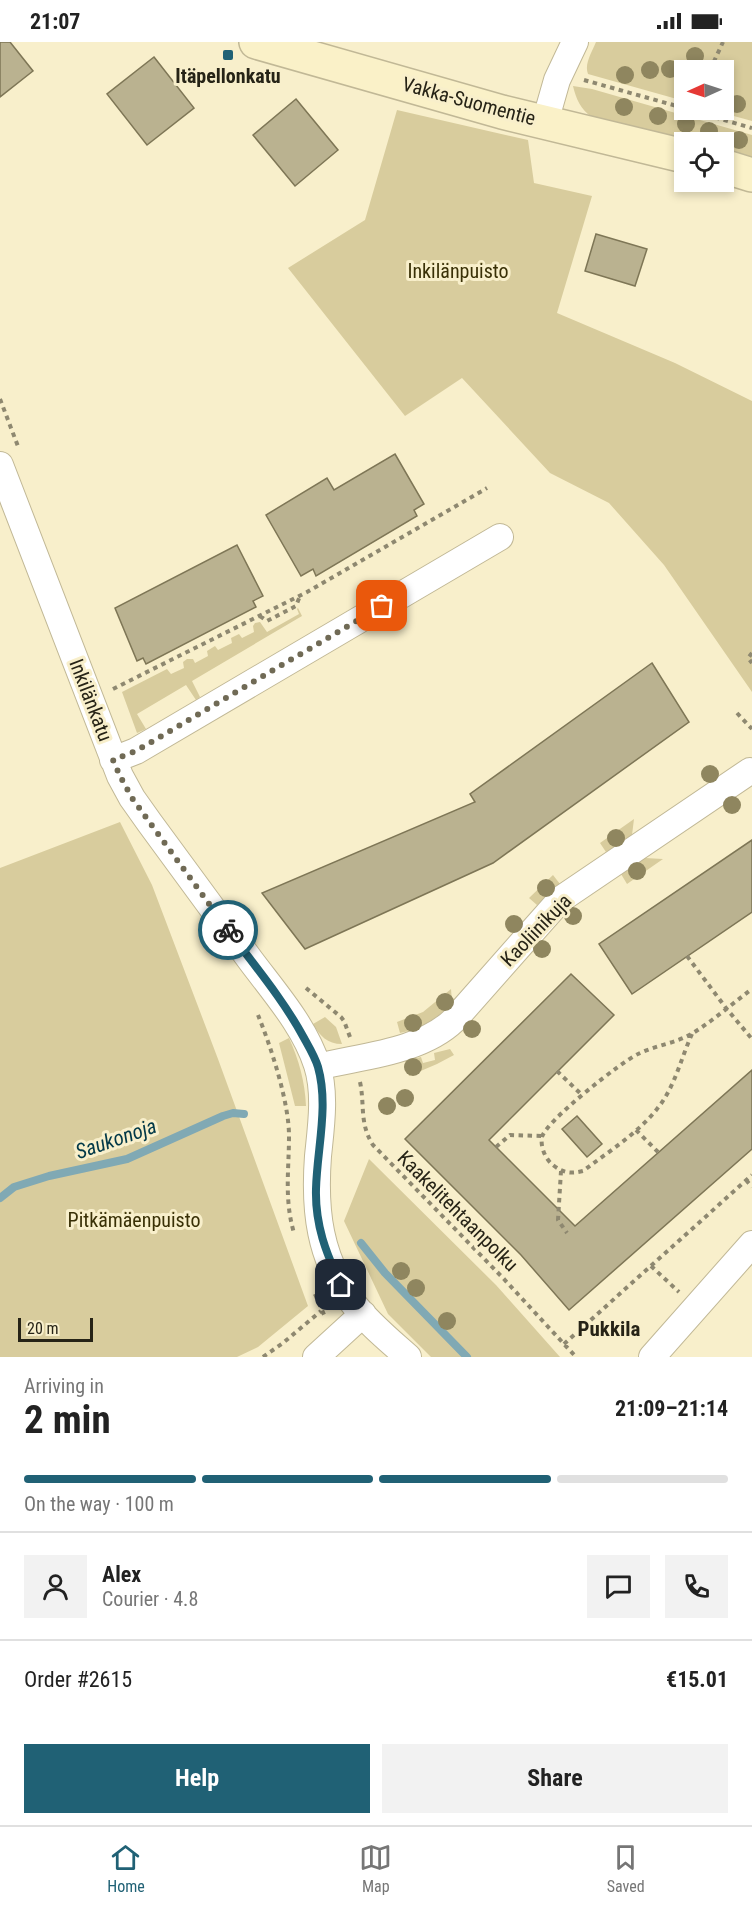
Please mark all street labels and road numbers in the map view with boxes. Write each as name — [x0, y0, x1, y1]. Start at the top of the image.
street label: Vakka-Suomentie — [400, 72, 538, 130]
street label: Inkilänkatu — [64, 655, 118, 745]
street label: Kaoliinikuja — [496, 889, 576, 971]
street label: Kaakelitehtaanpolku — [393, 1146, 523, 1276]

